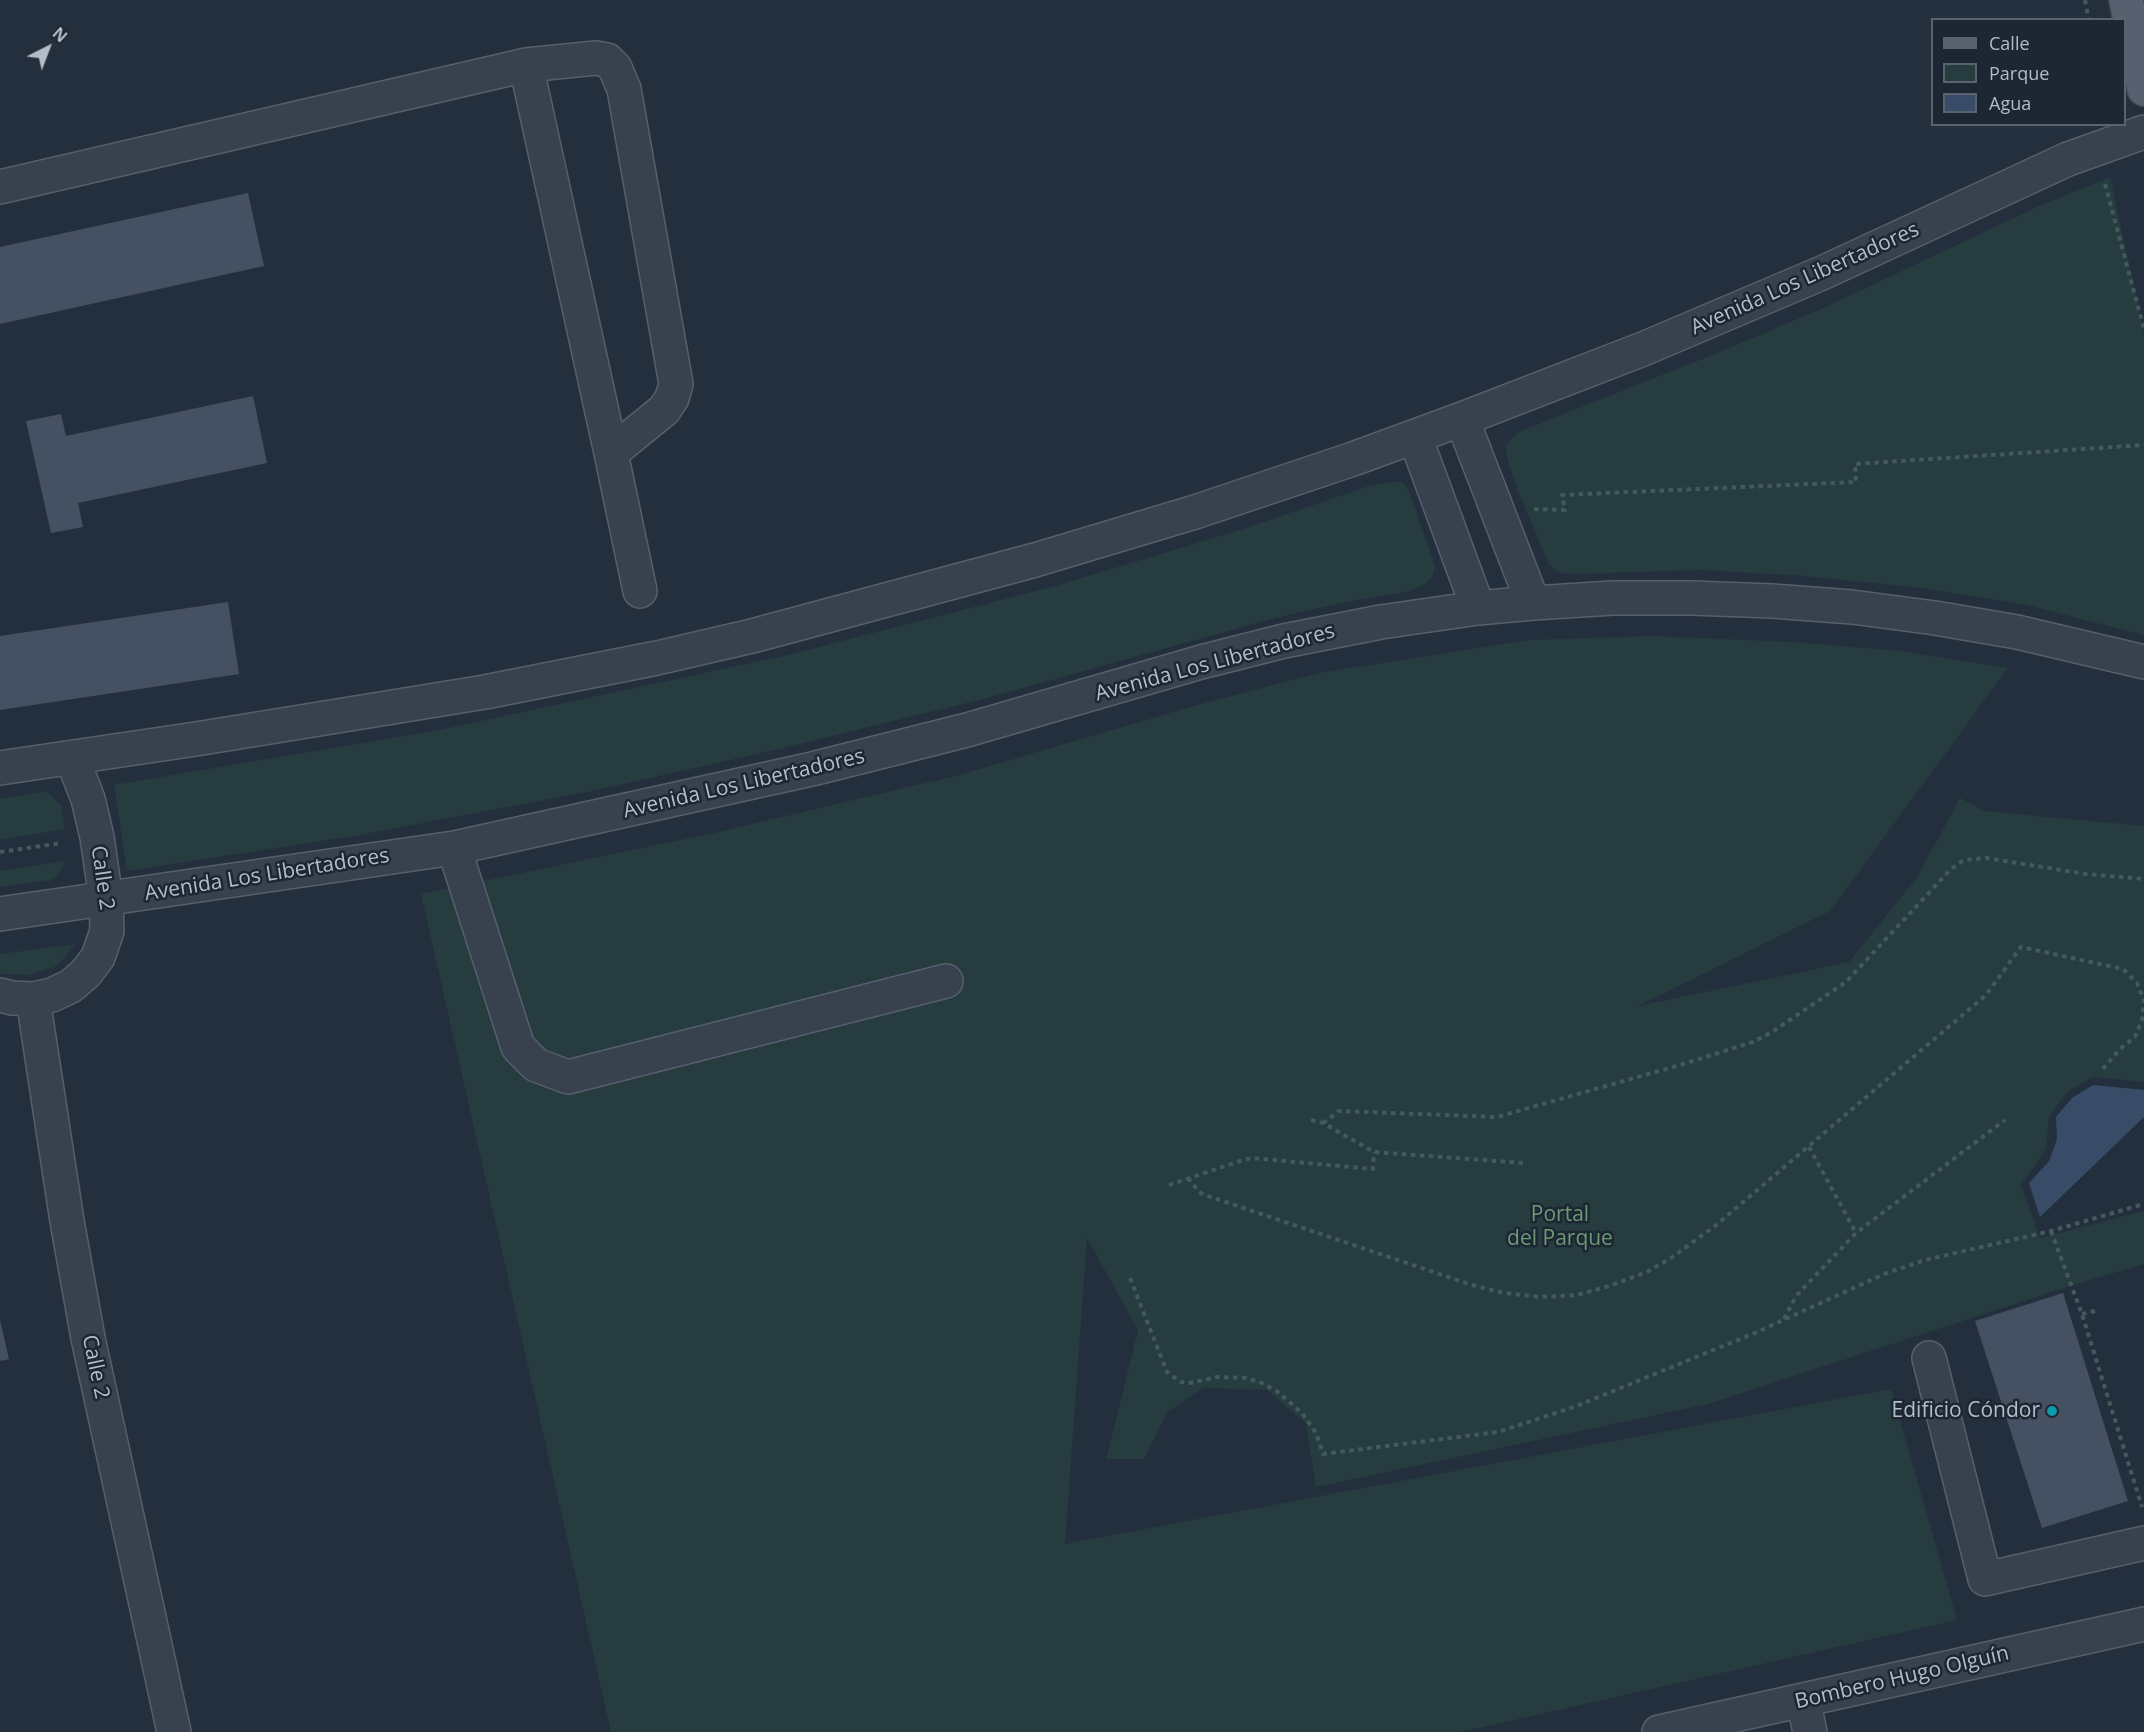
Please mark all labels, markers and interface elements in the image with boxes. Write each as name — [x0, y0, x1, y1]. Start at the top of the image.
north arrow — [18, 18, 78, 78]
legend — [1931, 18, 2126, 126]
text: N — [48, 22, 72, 47]
text: Calle — [1989, 31, 2030, 55]
text: Parque — [1989, 61, 2049, 85]
text: Agua — [1989, 91, 2031, 115]
street label: Avenida Los Libertadores — [1687, 217, 1923, 341]
street label: Avenida Los Libertadores — [1092, 619, 1338, 707]
street label: Avenida Los Libertadores — [621, 744, 867, 824]
street label: Avenida Los Libertadores — [143, 843, 391, 907]
street label: Calle 2 — [85, 844, 119, 912]
park label: Portal del Parque — [1507, 1202, 1613, 1252]
street label: Calle 2 — [76, 1333, 114, 1401]
place label: Edificio Cóndor — [1892, 1398, 2040, 1424]
marker: Edificio Cóndor — [2045, 1404, 2059, 1418]
street label: Bombero Hugo Olguín — [1793, 1641, 2011, 1715]

